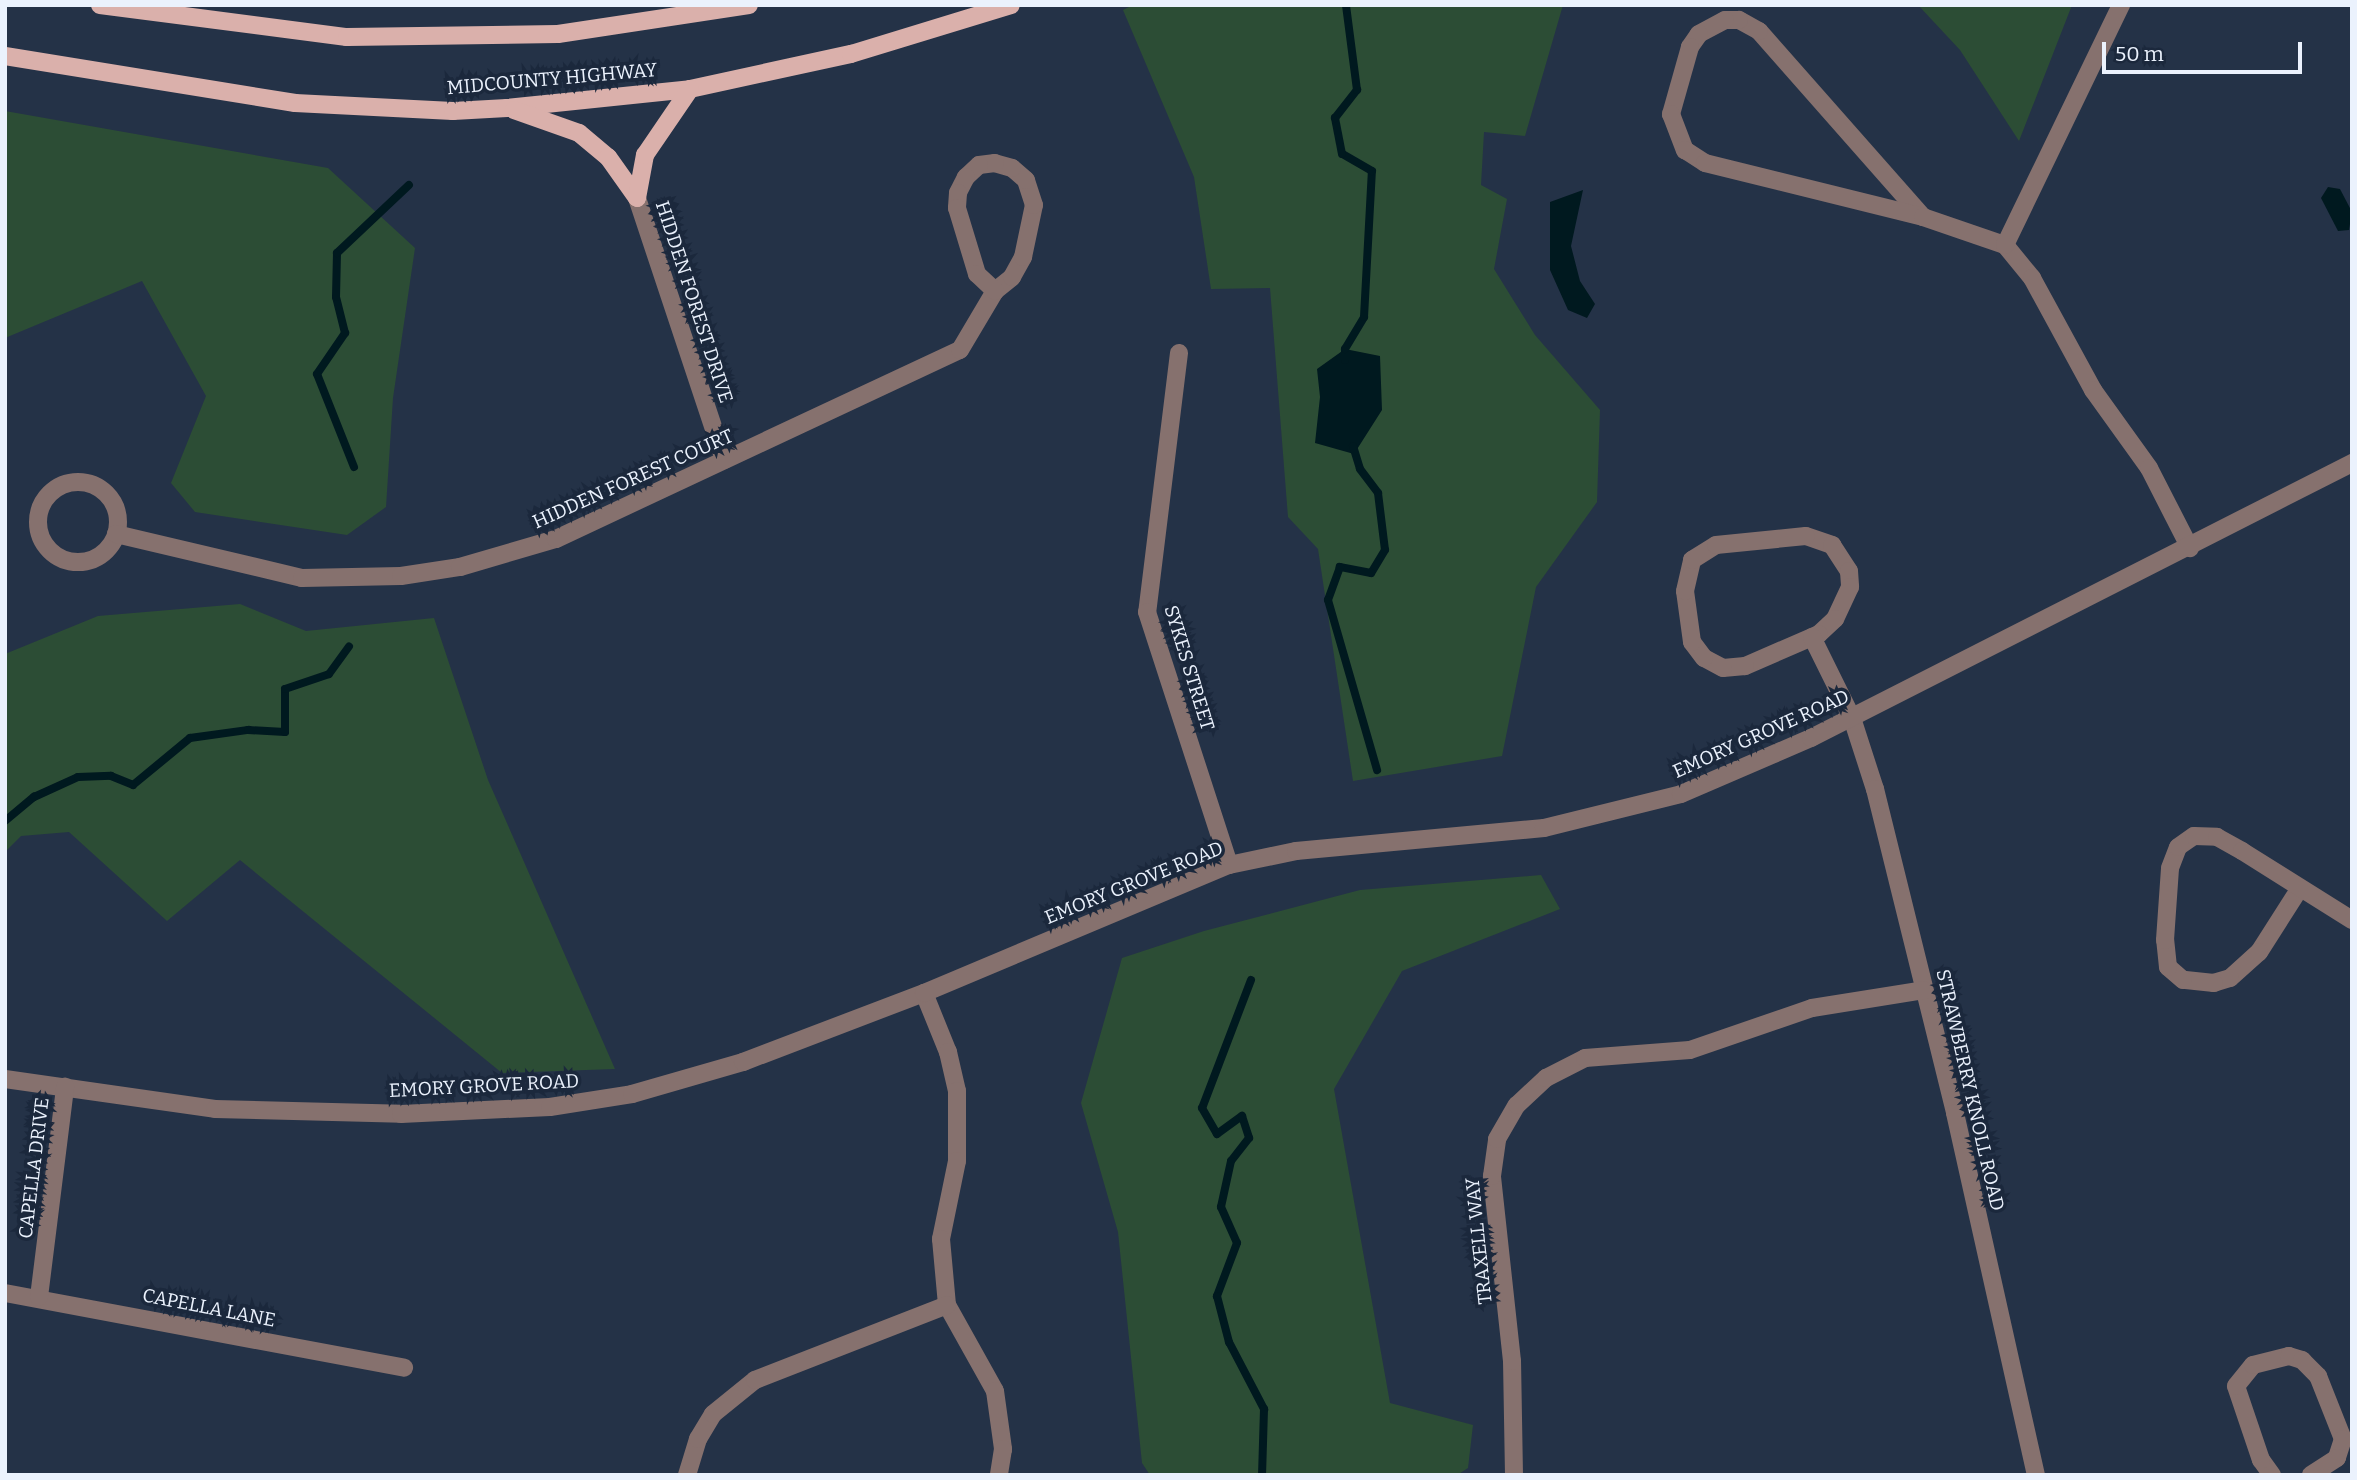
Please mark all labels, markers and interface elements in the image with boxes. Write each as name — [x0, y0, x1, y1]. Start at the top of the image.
scale bar — [2105, 28, 2304, 72]
text: 50 m — [2115, 41, 2164, 67]
street label: MIDCOUNTY HIGHWAY — [446, 58, 658, 100]
street label: HIDDEN FOREST DRIVE — [651, 198, 737, 406]
street label: HIDDEN FOREST COURT — [529, 424, 737, 534]
street label: SYKES STREET — [1159, 603, 1219, 733]
street label: EMORY GROVE ROAD — [1669, 685, 1853, 783]
street label: EMORY GROVE ROAD — [1041, 837, 1227, 929]
street label: STRAWBERRY KNOLL ROAD — [1931, 967, 2009, 1213]
street label: EMORY GROVE ROAD — [388, 1070, 580, 1102]
street label: CAPELLA DRIVE — [14, 1096, 54, 1240]
street label: TRAXELL WAY — [1461, 1177, 1497, 1305]
street label: CAPELLA LANE — [141, 1284, 277, 1332]

